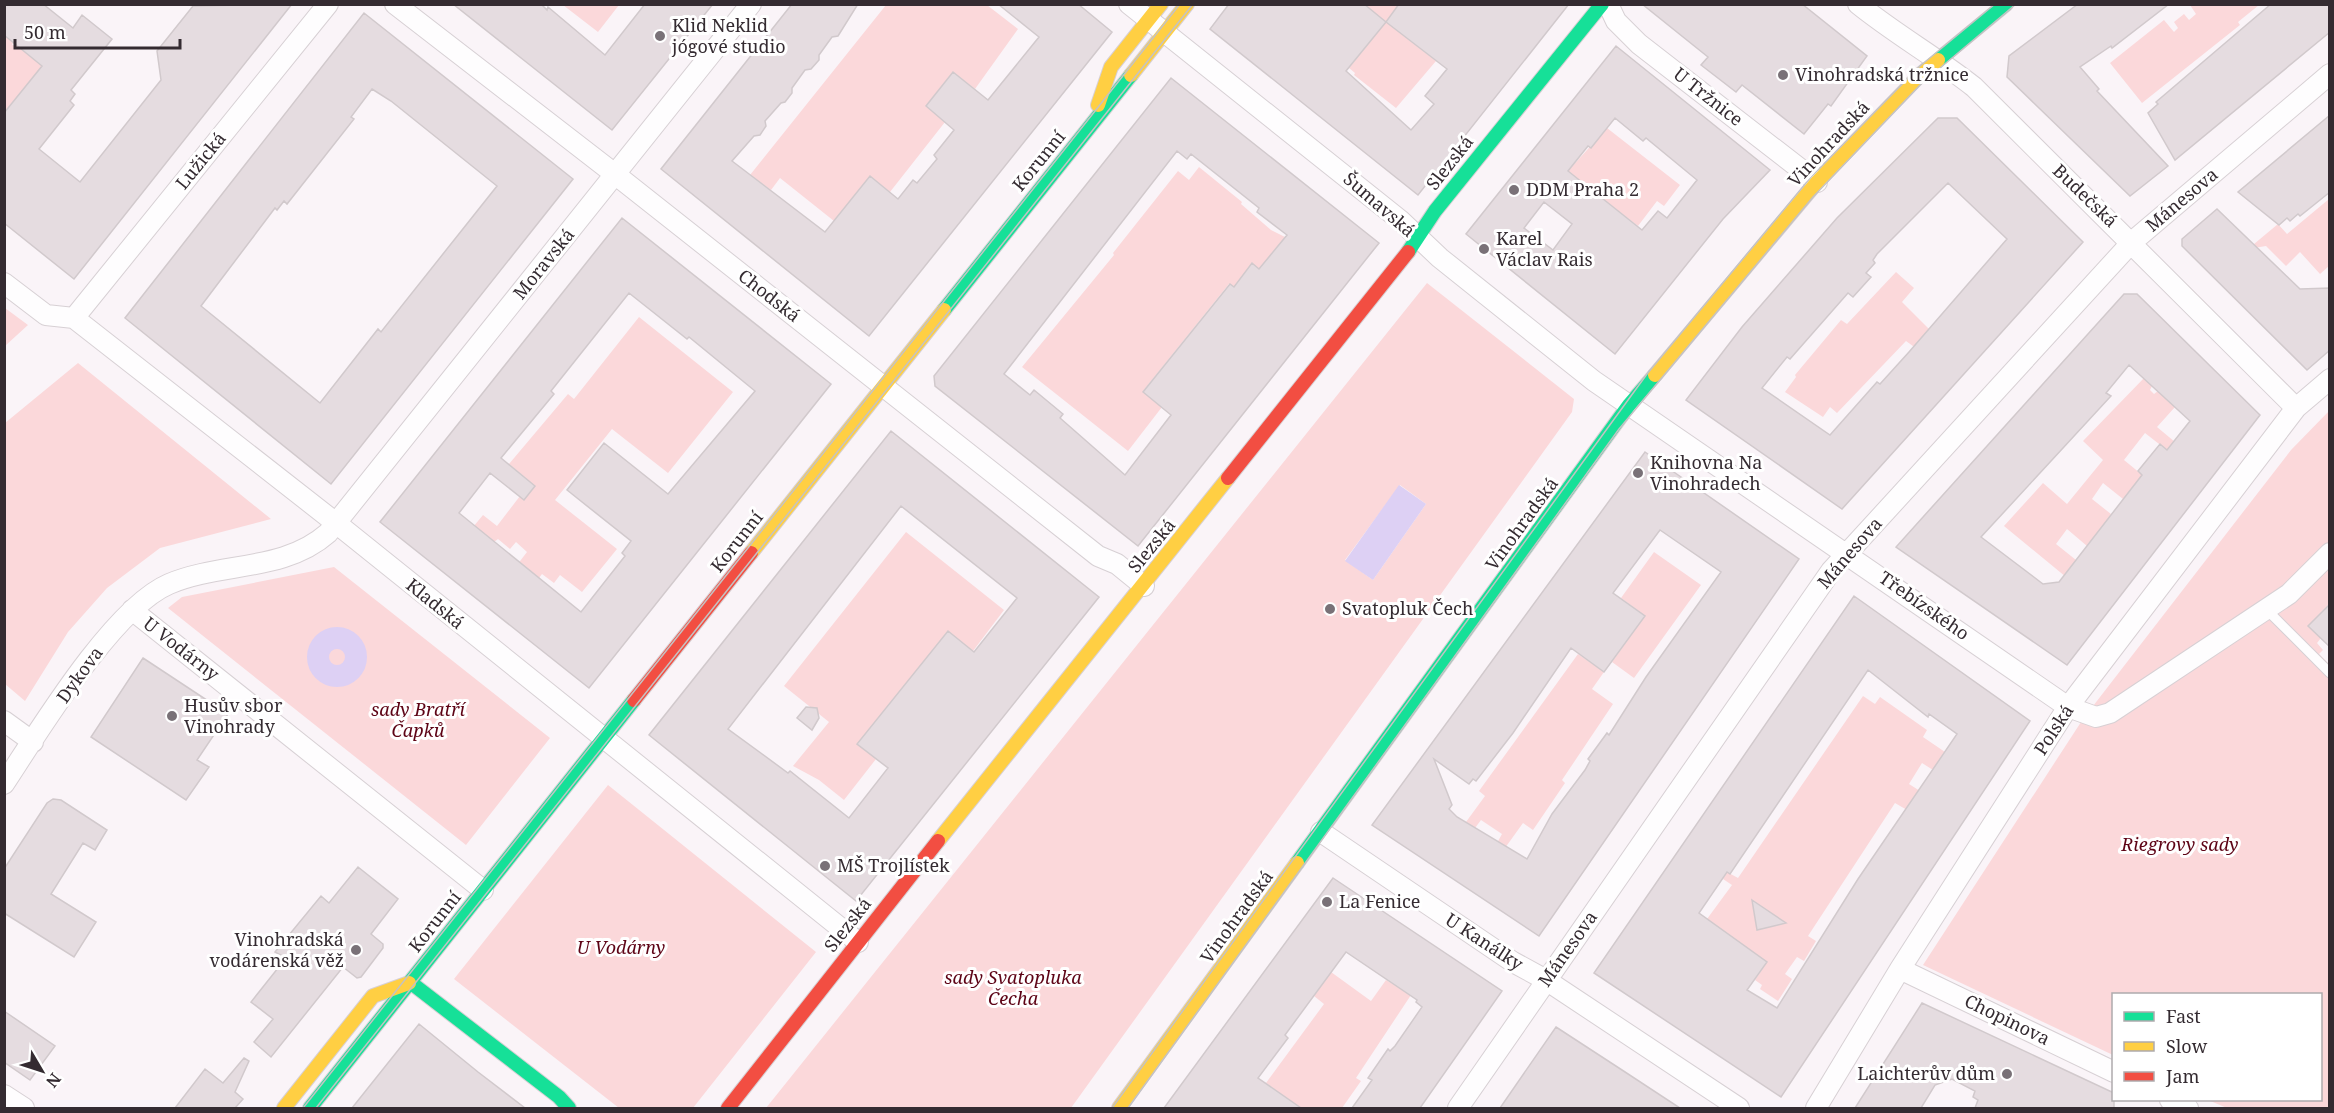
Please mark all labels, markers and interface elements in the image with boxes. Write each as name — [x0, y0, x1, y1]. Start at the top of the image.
scale bar — [15, 12, 180, 50]
place label: Klid Neklid jógové studio — [671, 13, 786, 58]
text: 50 m — [24, 20, 66, 44]
marker: Klid Neklid jógové studio — [653, 29, 667, 43]
street label: U Tržnice — [1669, 61, 1748, 131]
place label: Vinohradská tržnice — [1795, 62, 1969, 86]
marker: Vinohradská tržnice — [1776, 68, 1790, 82]
street label: Vinohradská — [1782, 95, 1874, 192]
street label: Korunní — [1006, 125, 1070, 196]
street label: Lužická — [170, 127, 231, 194]
street label: Slezská — [1420, 130, 1478, 195]
street label: Budečská — [2048, 158, 2123, 232]
street label: Mánesova — [2140, 162, 2223, 236]
street label: Šumavská — [1339, 166, 1421, 242]
place label: DDM Praha 2 — [1526, 177, 1639, 201]
marker: DDM Praha 2 — [1507, 183, 1521, 197]
street label: Moravská — [507, 223, 579, 304]
place label: Karel Václav Rais — [1496, 226, 1593, 271]
marker: Karel Václav Rais — [1477, 242, 1491, 256]
street label: Chodská — [734, 263, 806, 327]
place label: Knihovna Na Vinohradech — [1650, 450, 1763, 495]
marker: Knihovna Na Vinohradech — [1631, 466, 1645, 480]
street label: Vinohradská — [1479, 472, 1563, 575]
street label: Korunní — [705, 506, 768, 577]
street label: Mánesova — [1812, 512, 1887, 593]
street label: Slezská — [1122, 513, 1180, 577]
street label: Třebízského — [1875, 565, 1974, 645]
street label: Kladská — [402, 572, 470, 634]
place label: Svatopluk Čech — [1342, 596, 1473, 620]
marker: Svatopluk Čech — [1323, 602, 1337, 616]
street label: U Vodárny — [139, 611, 225, 686]
street label: Dykova — [51, 641, 108, 708]
place label: Husův sbor Vinohrady — [184, 693, 283, 738]
park label: sady Bratří Čapků — [371, 697, 467, 742]
street label: Polská — [2028, 700, 2078, 759]
marker: Husův sbor Vinohrady — [165, 709, 179, 723]
park label: Riegrovy sady — [2120, 832, 2239, 856]
place label: MŠ Trojlístek — [837, 853, 950, 877]
marker: MŠ Trojlístek — [818, 859, 832, 873]
street label: Vinohradská — [1194, 865, 1278, 968]
street label: Korunní — [403, 886, 466, 957]
place label: La Fenice — [1339, 889, 1420, 913]
street label: Slezská — [818, 892, 876, 957]
marker: La Fenice — [1320, 895, 1334, 909]
street label: Mánesova — [1532, 906, 1602, 991]
street label: U Kanálky — [1441, 907, 1529, 976]
place label: Vinohradská vodárenská věž — [210, 927, 344, 972]
park label: U Vodárny — [577, 935, 665, 959]
marker: Vinohradská vodárenská věž — [349, 943, 363, 957]
park label: sady Svatopluka Čecha — [944, 965, 1082, 1010]
street label: Chopinova — [1961, 988, 2054, 1050]
legend — [2112, 993, 2322, 1101]
text: Fast — [2166, 1004, 2201, 1028]
text: Slow — [2166, 1034, 2208, 1058]
north arrow — [12, 1041, 72, 1101]
place label: Laichterův dům — [1857, 1061, 1995, 1085]
text: Jam — [2165, 1064, 2200, 1088]
marker: Laichterův dům — [2000, 1067, 2014, 1081]
text: N — [41, 1069, 66, 1093]

